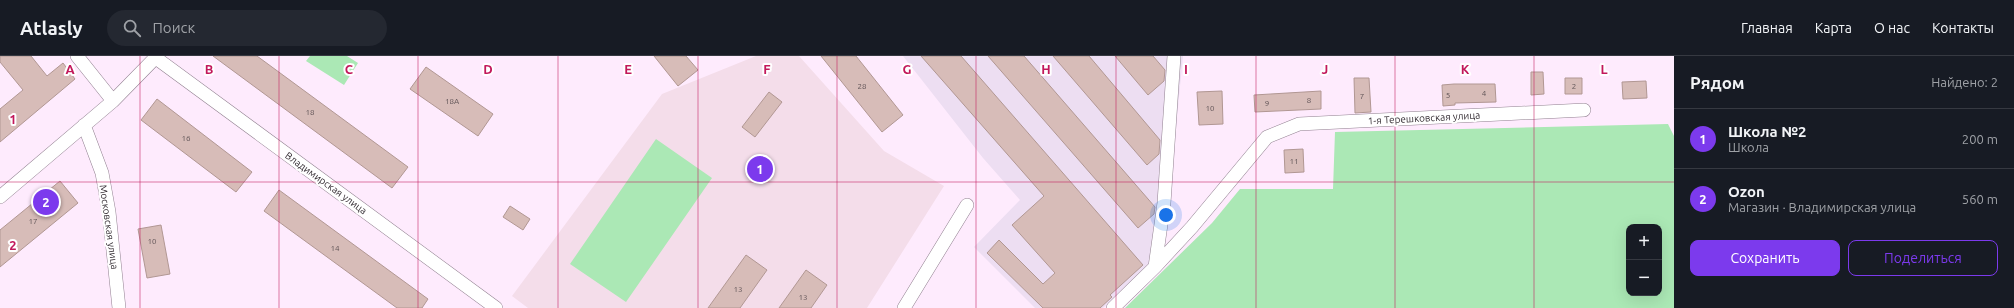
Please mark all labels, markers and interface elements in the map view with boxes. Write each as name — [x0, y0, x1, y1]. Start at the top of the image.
search box — [107, 10, 387, 46]
text: Atlasly — [20, 17, 83, 39]
icon: search — [121, 17, 143, 39]
text: Поиск — [153, 19, 195, 36]
text: Главная — [1741, 20, 1793, 36]
text: Карта — [1815, 20, 1852, 36]
text: О нас — [1874, 20, 1910, 36]
text: Контакты — [1932, 20, 1994, 36]
text: A — [65, 62, 75, 76]
text: B — [205, 62, 214, 76]
text: C — [345, 62, 354, 76]
text: D — [483, 62, 493, 76]
text: E — [624, 62, 632, 76]
text: F — [763, 62, 771, 76]
text: G — [903, 62, 912, 76]
text: H — [1041, 62, 1051, 76]
text: I — [1184, 62, 1188, 76]
text: J — [1322, 62, 1328, 76]
text: K — [1461, 62, 1470, 76]
text: L — [1600, 62, 1608, 76]
text: Рядом — [1690, 73, 1745, 92]
text: Найдено: 2 — [1931, 75, 1998, 89]
house number: 28 — [857, 82, 867, 91]
house number: 2 — [1572, 82, 1576, 91]
house number: 4 — [1482, 89, 1487, 98]
house number: 5 — [1446, 91, 1450, 100]
house number: 7 — [1360, 92, 1364, 101]
house number: 8 — [1307, 96, 1312, 105]
house number: 18А — [445, 97, 460, 106]
house number: 9 — [1265, 99, 1269, 108]
house number: 10 — [1205, 104, 1215, 113]
house number: 18 — [305, 108, 315, 117]
street label: 1-я Терешковская улица — [1367, 110, 1481, 126]
text: 1 — [9, 112, 17, 126]
text: Школа №2 — [1728, 123, 1806, 140]
text: 1 — [1699, 132, 1707, 146]
text: 200 m — [1962, 132, 1998, 146]
house number: 16 — [181, 134, 191, 143]
text: Школа — [1728, 140, 1769, 154]
street label: Владимирская улица — [283, 150, 369, 216]
pin: 1 — [747, 154, 773, 184]
house number: 11 — [1289, 157, 1299, 166]
text: Ozon — [1728, 183, 1765, 200]
street label: Московская улица — [98, 184, 120, 270]
pin: 2 — [33, 187, 59, 217]
text: 2 — [1699, 192, 1707, 206]
text: 560 m — [1962, 192, 1998, 206]
text: Магазин · Владимирская улица — [1728, 200, 1916, 214]
your location — [1156, 205, 1176, 225]
house number: 17 — [28, 217, 38, 226]
map controls — [1626, 224, 1662, 296]
button: + — [1626, 224, 1662, 260]
house number: 10 — [147, 237, 157, 246]
text: 2 — [9, 238, 17, 252]
button: Сохранить — [1690, 240, 1840, 276]
button: Поделиться — [1848, 240, 1998, 276]
house number: 14 — [330, 244, 340, 253]
button: − — [1626, 260, 1662, 296]
house number: 13 — [733, 285, 743, 294]
house number: 13 — [798, 293, 808, 302]

